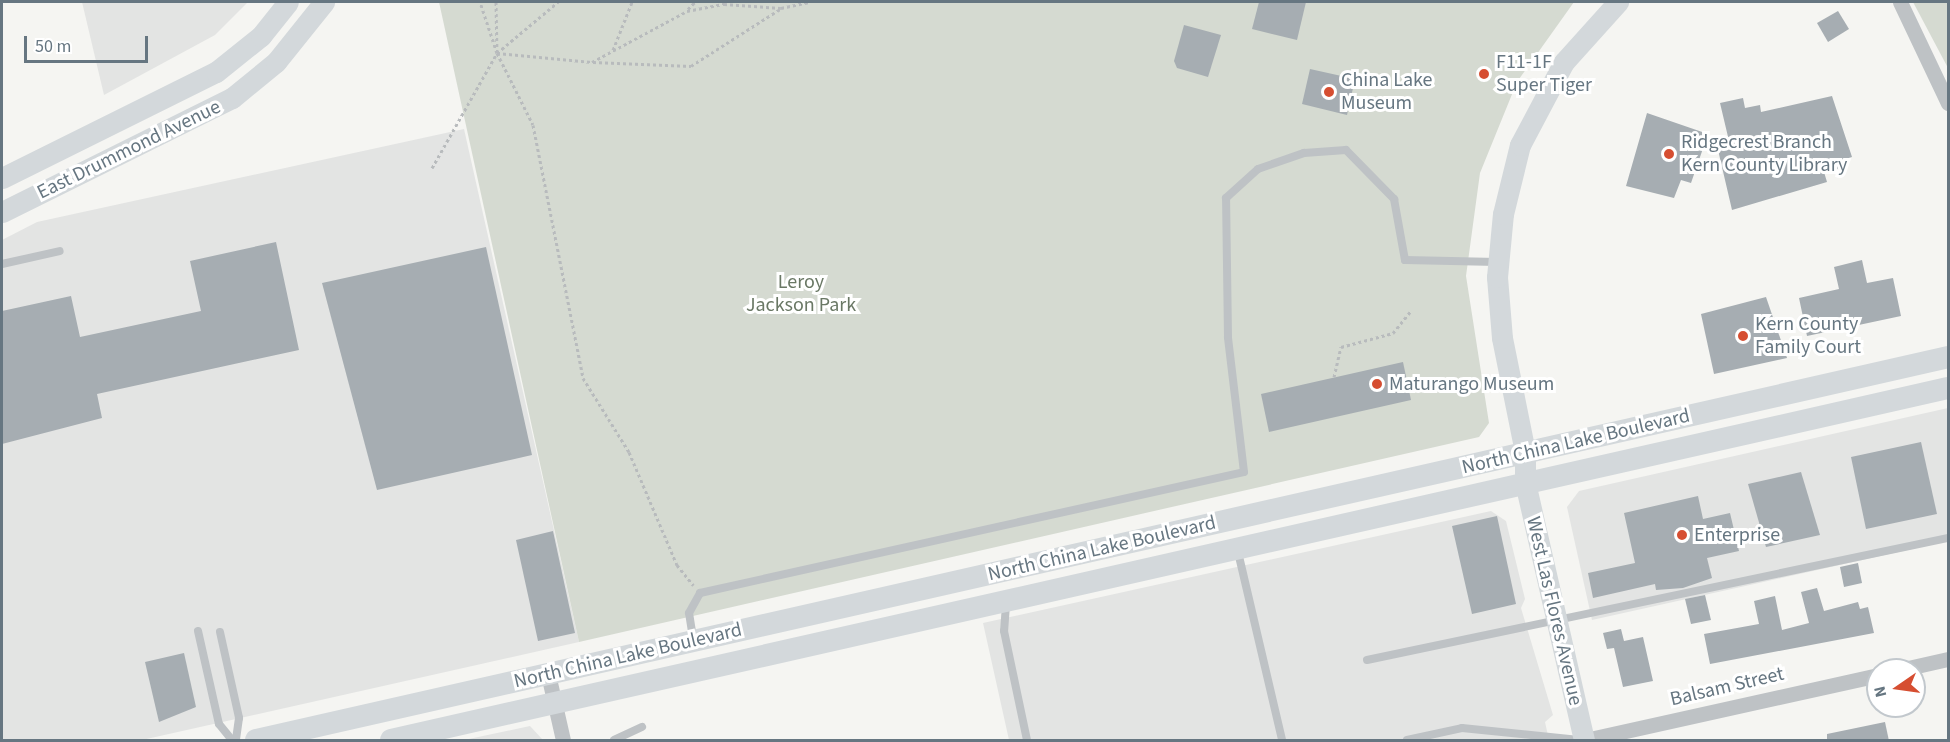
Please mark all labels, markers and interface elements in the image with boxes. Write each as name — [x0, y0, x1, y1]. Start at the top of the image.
scale bar — [27, 24, 152, 62]
text: 50 m — [35, 34, 71, 59]
place label: F11-1F Super Tiger — [1496, 51, 1592, 98]
marker: F11-1F Super Tiger — [1477, 67, 1491, 81]
place label: China Lake Museum — [1341, 68, 1432, 115]
marker: China Lake Museum — [1322, 85, 1336, 99]
street label: East Drummond Avenue — [33, 95, 225, 205]
place label: Ridgecrest Branch Kern County Library — [1681, 130, 1847, 177]
marker: Ridgecrest Branch Kern County Library — [1662, 147, 1676, 161]
park label: Leroy Jackson Park — [746, 270, 856, 317]
place label: Kern County Family Court — [1755, 312, 1861, 359]
marker: Kern County Family Court — [1736, 329, 1750, 343]
place label: Maturango Museum — [1389, 372, 1554, 396]
marker: Maturango Museum — [1370, 377, 1384, 391]
street label: North China Lake Boulevard — [1460, 404, 1692, 480]
street label: North China Lake Boulevard — [986, 511, 1218, 587]
street label: West Las Flores Avenue — [1521, 514, 1587, 708]
place label: Enterprise — [1694, 523, 1780, 547]
marker: Enterprise — [1675, 528, 1689, 542]
street label: North China Lake Boulevard — [512, 618, 744, 694]
north arrow — [1866, 658, 1926, 718]
street label: Balsam Street — [1668, 662, 1786, 712]
text: N — [1868, 684, 1892, 699]

